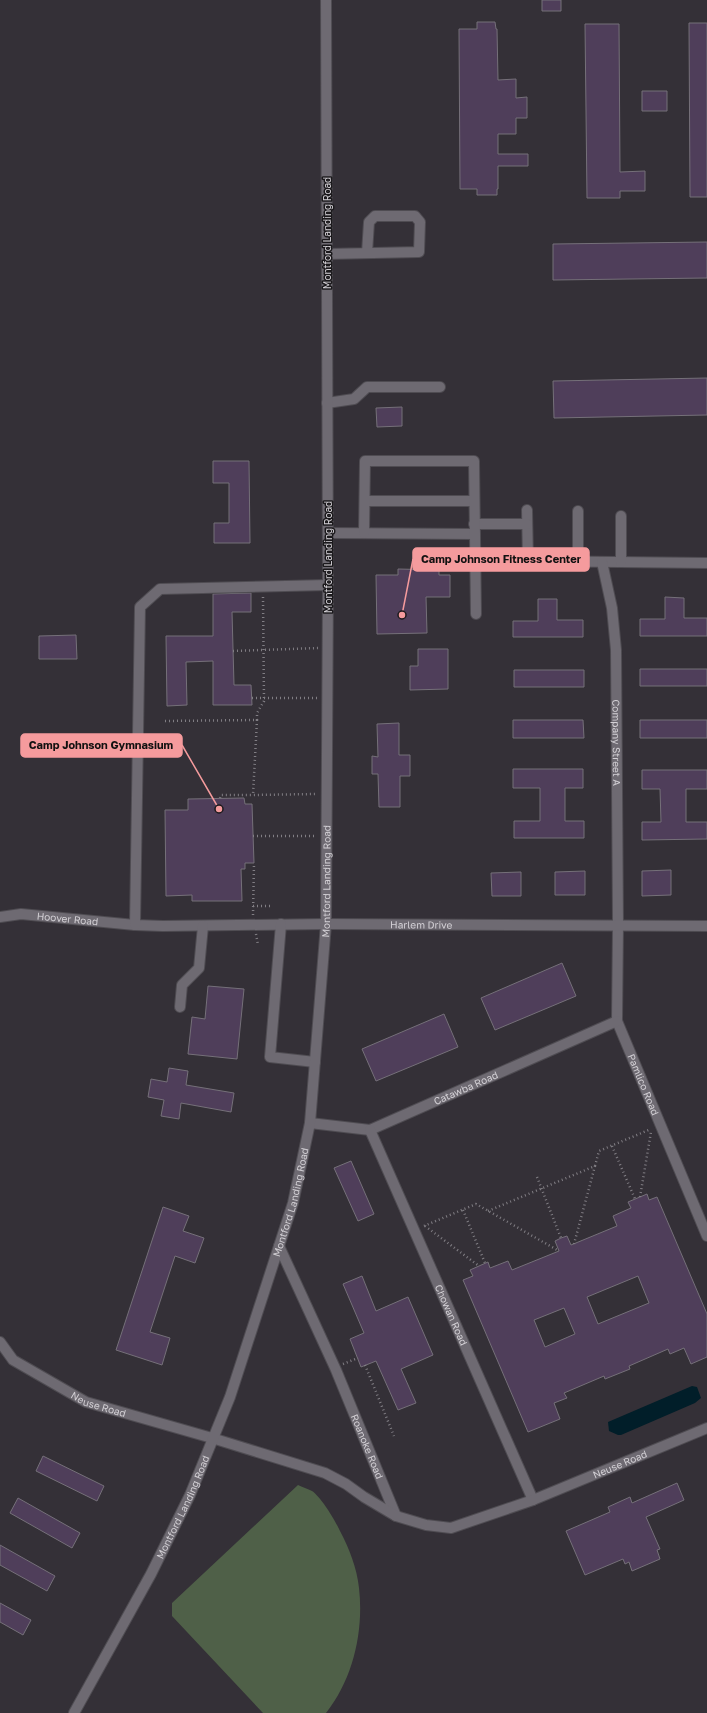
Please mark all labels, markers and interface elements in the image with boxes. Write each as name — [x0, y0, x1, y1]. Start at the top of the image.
street label: Montford Landing Road — [321, 177, 333, 289]
street label: Montford Landing Road — [322, 501, 334, 613]
callout: Camp Johnson Fitness Center — [413, 548, 589, 571]
text: Camp Johnson Fitness Center — [421, 552, 582, 565]
street label: Company Street A — [610, 699, 623, 786]
callout: Camp Johnson Gymnasium — [21, 734, 182, 757]
text: Camp Johnson Gymnasium — [29, 738, 174, 751]
street label: Montford Landing Road — [319, 825, 333, 938]
street label: Hoover Road — [36, 910, 99, 927]
street label: Harlem Drive — [390, 918, 453, 931]
street label: Pamlico Road — [625, 1052, 662, 1117]
street label: Catawba Road — [432, 1068, 500, 1107]
street label: Montford Landing Road — [270, 1147, 311, 1258]
street label: Chowan Road — [433, 1282, 470, 1347]
street label: Neuse Road — [69, 1389, 127, 1419]
street label: Roanoke Road — [349, 1412, 386, 1480]
street label: Neuse Road — [591, 1448, 649, 1481]
street label: Montford Landing Road — [154, 1454, 212, 1561]

